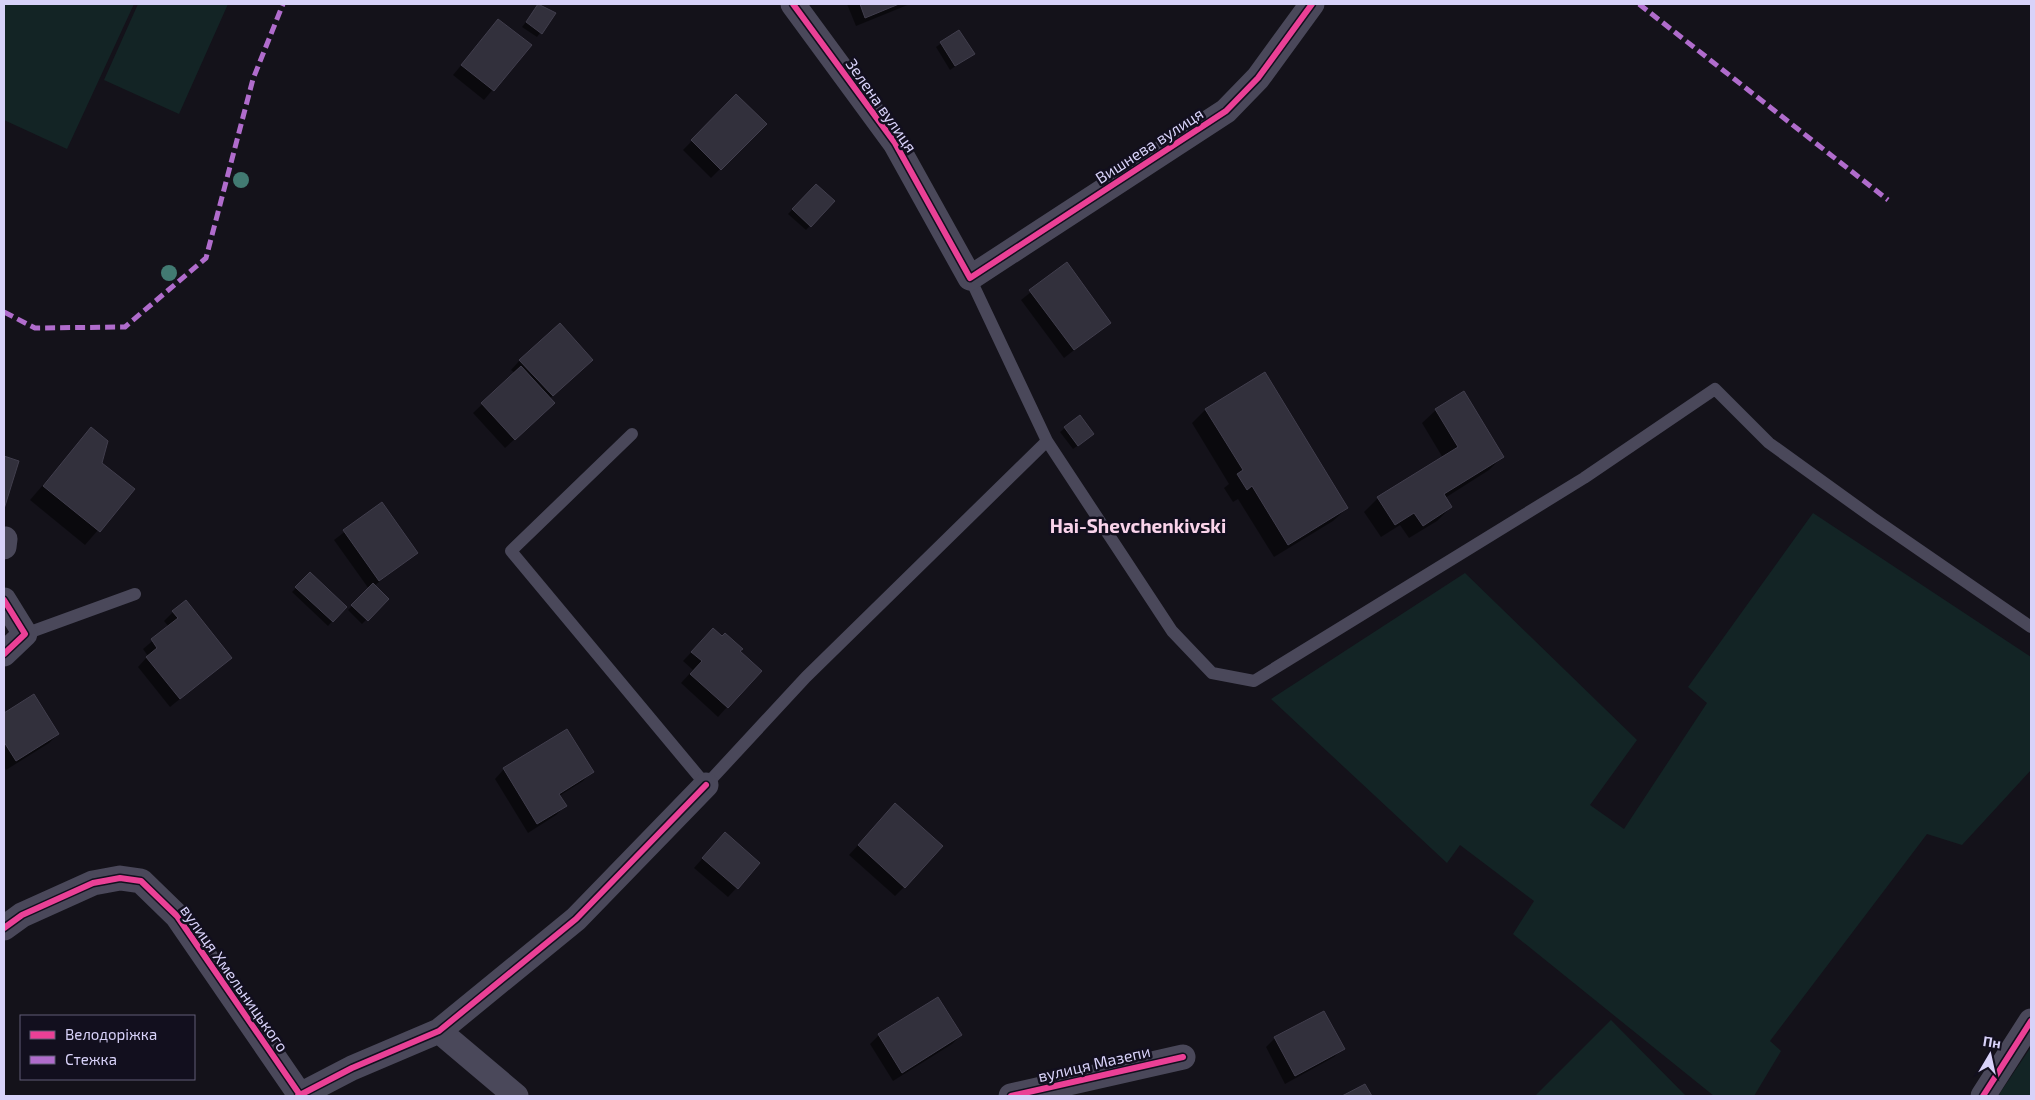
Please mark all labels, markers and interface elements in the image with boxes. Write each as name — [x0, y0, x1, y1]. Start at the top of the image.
street label: Зелена вулиця — [842, 54, 921, 156]
street label: Вишнева вулиця — [1092, 103, 1207, 188]
district label: Hai-Shevchenkivski — [1050, 514, 1226, 537]
street label: вулиця Хмельницького — [176, 901, 293, 1056]
legend — [20, 1015, 195, 1080]
text: Велодоріжка — [65, 1025, 157, 1043]
north arrow — [1965, 1030, 2015, 1080]
text: Пн — [1982, 1032, 2002, 1051]
street label: вулиця Мазепи — [1036, 1041, 1152, 1086]
text: Стежка — [65, 1050, 117, 1068]

